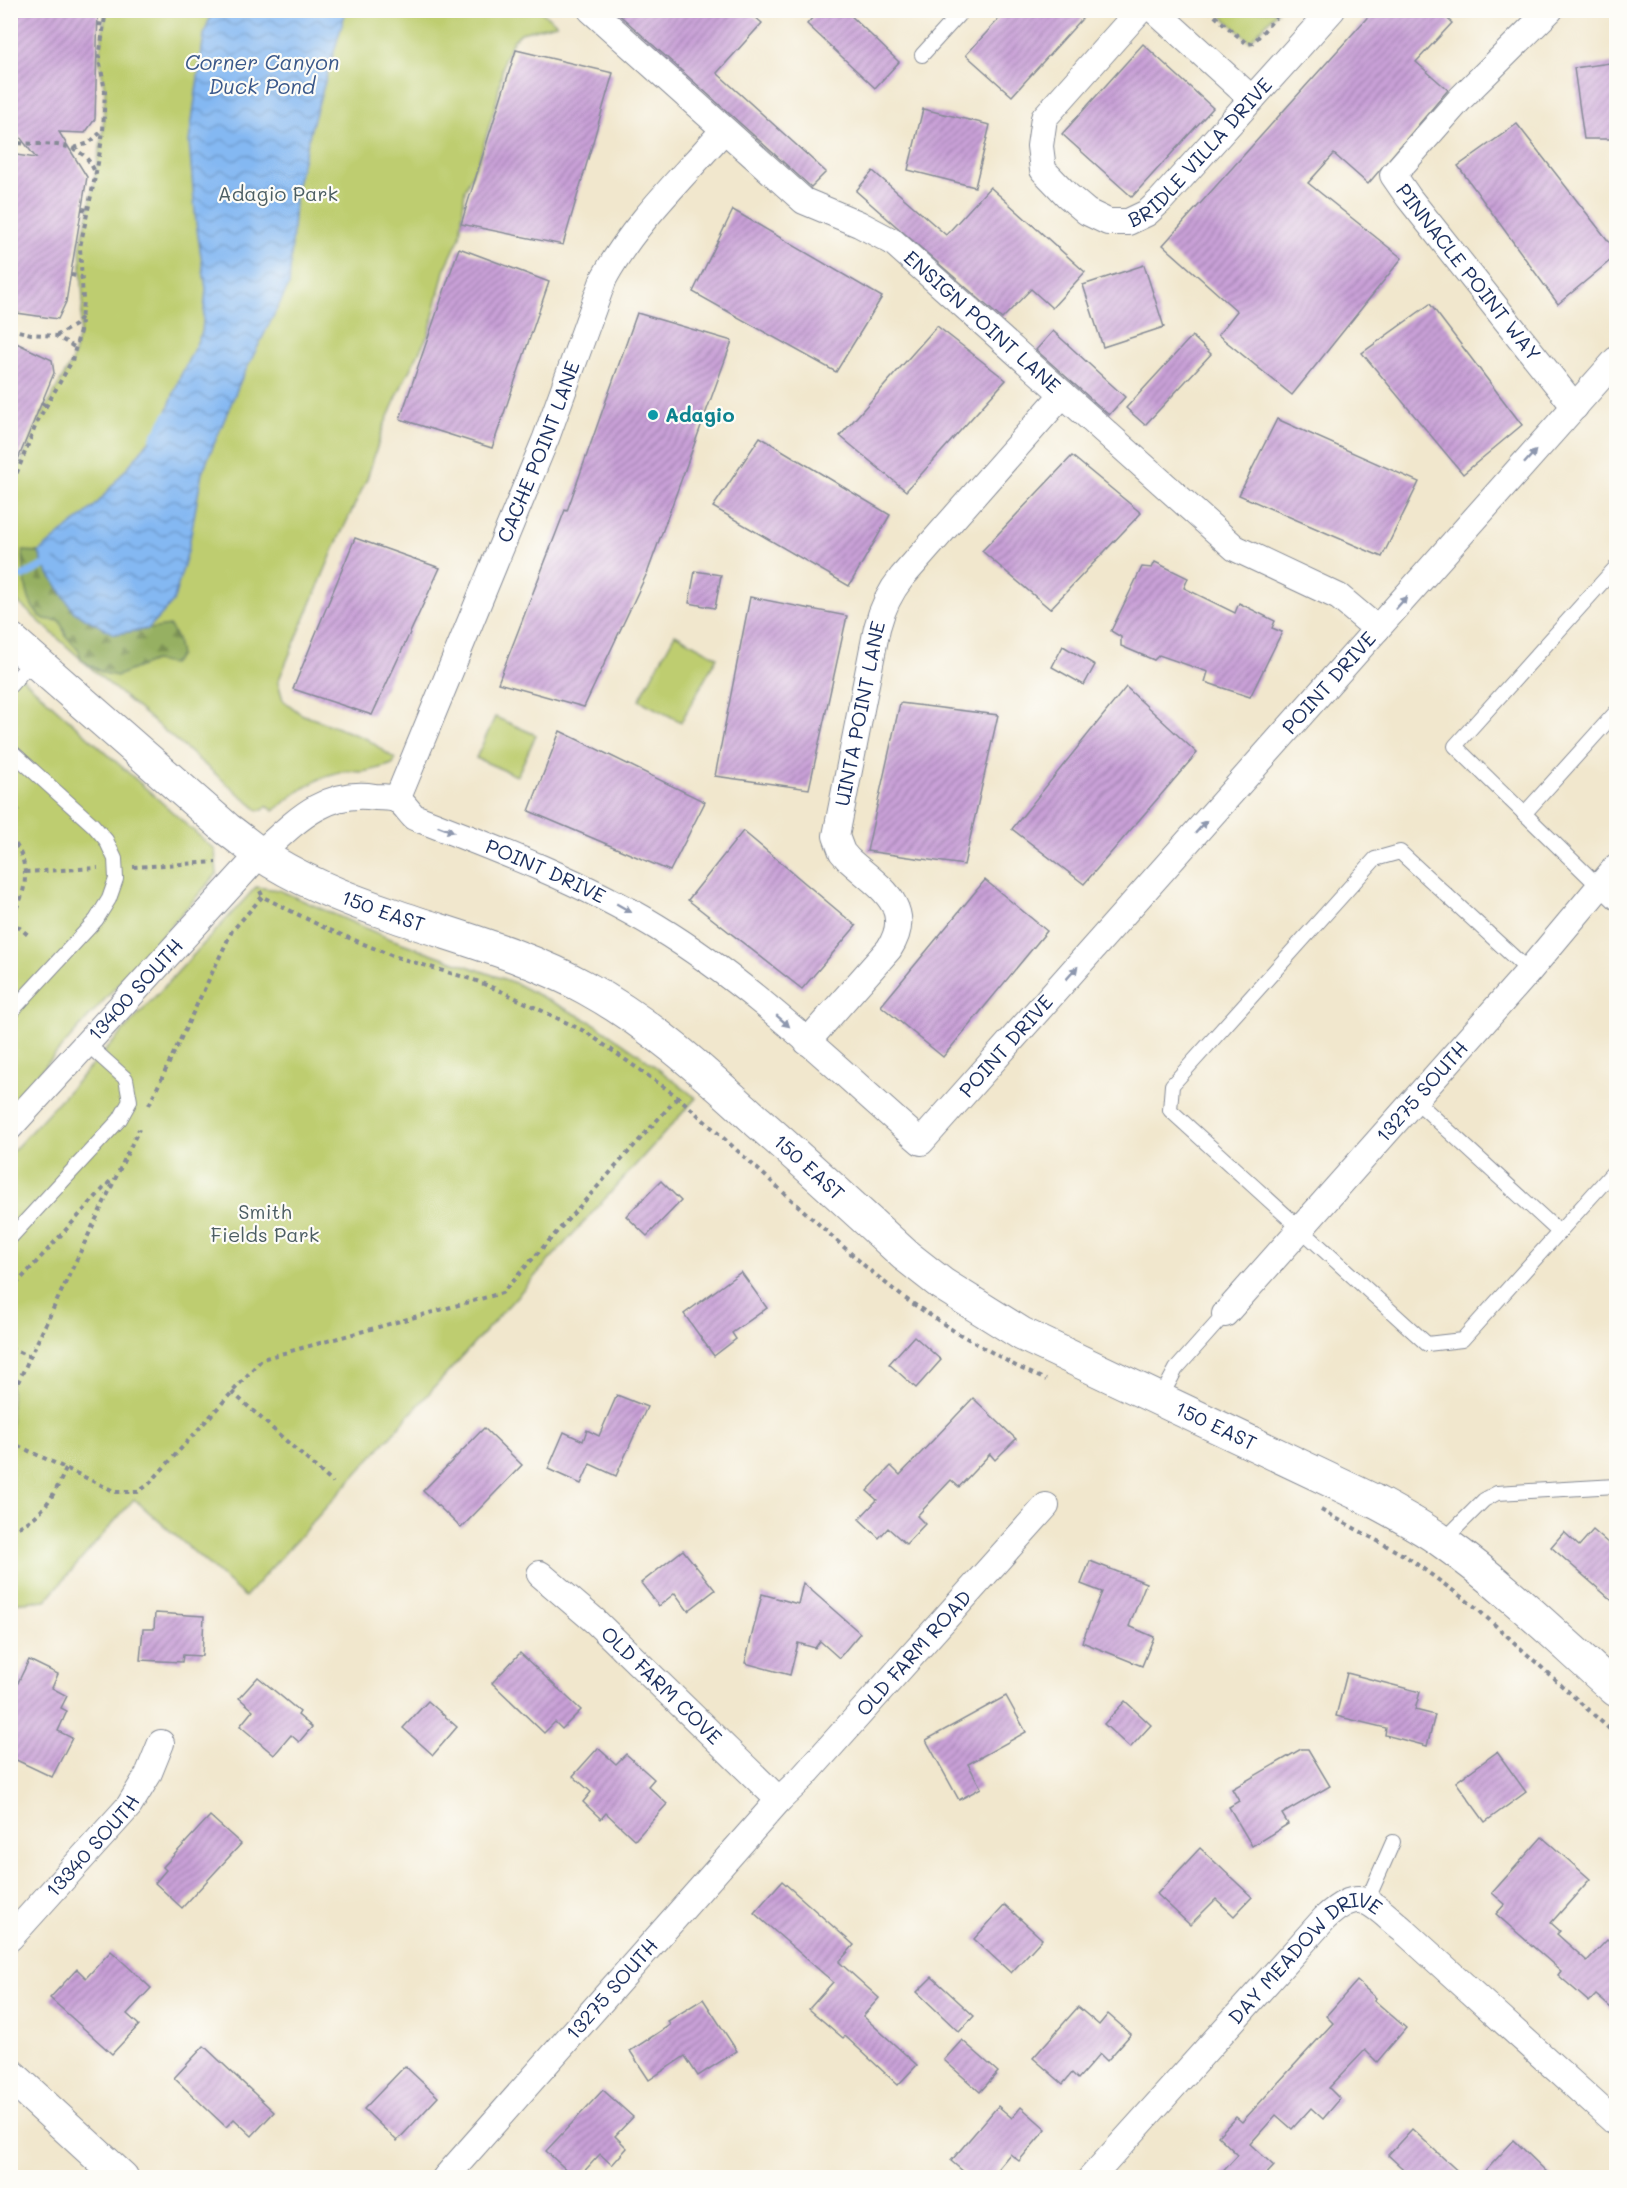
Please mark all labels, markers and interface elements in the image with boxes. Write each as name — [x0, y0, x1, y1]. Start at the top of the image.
water label: Corner Canyon Duck Pond — [185, 48, 339, 99]
street label: BRIDLE VILLA DRIVE — [1123, 72, 1277, 232]
street label: PINNACLE POINT WAY — [1391, 178, 1547, 366]
park label: Adagio Park — [218, 180, 338, 206]
street label: ENSIGN POINT LANE — [899, 244, 1067, 398]
street label: CACHE POINT LANE — [490, 357, 585, 546]
place label: Adagio — [665, 401, 735, 427]
marker: Adagio — [646, 408, 660, 422]
one-way arrow — [1523, 450, 1537, 465]
one-way arrow — [1394, 596, 1407, 611]
street label: UINTA POINT LANE — [828, 618, 890, 808]
street label: POINT DRIVE — [1276, 625, 1381, 739]
one-way arrow — [1194, 820, 1208, 835]
one-way arrow — [437, 825, 455, 835]
street label: POINT DRIVE — [482, 832, 610, 908]
street label: 150 EAST — [338, 883, 429, 937]
one-way arrow — [616, 903, 632, 914]
street label: 13400 SOUTH — [82, 933, 188, 1046]
one-way arrow — [1065, 966, 1078, 981]
street label: POINT DRIVE — [953, 989, 1058, 1102]
one-way arrow — [775, 1014, 790, 1028]
street label: 13275 SOUTH — [1369, 1035, 1473, 1147]
street label: 150 EAST — [769, 1128, 851, 1205]
park label: Smith Fields Park — [211, 1198, 319, 1247]
street label: 150 EAST — [1171, 1395, 1261, 1455]
street label: OLD FARM ROAD — [850, 1584, 977, 1721]
street label: OLD FARM COVE — [596, 1620, 728, 1750]
street label: 13340 SOUTH — [40, 1790, 145, 1902]
street label: DAY MEADOW DRIVE — [1222, 1886, 1388, 2029]
street label: 13275 SOUTH — [559, 1932, 663, 2045]

